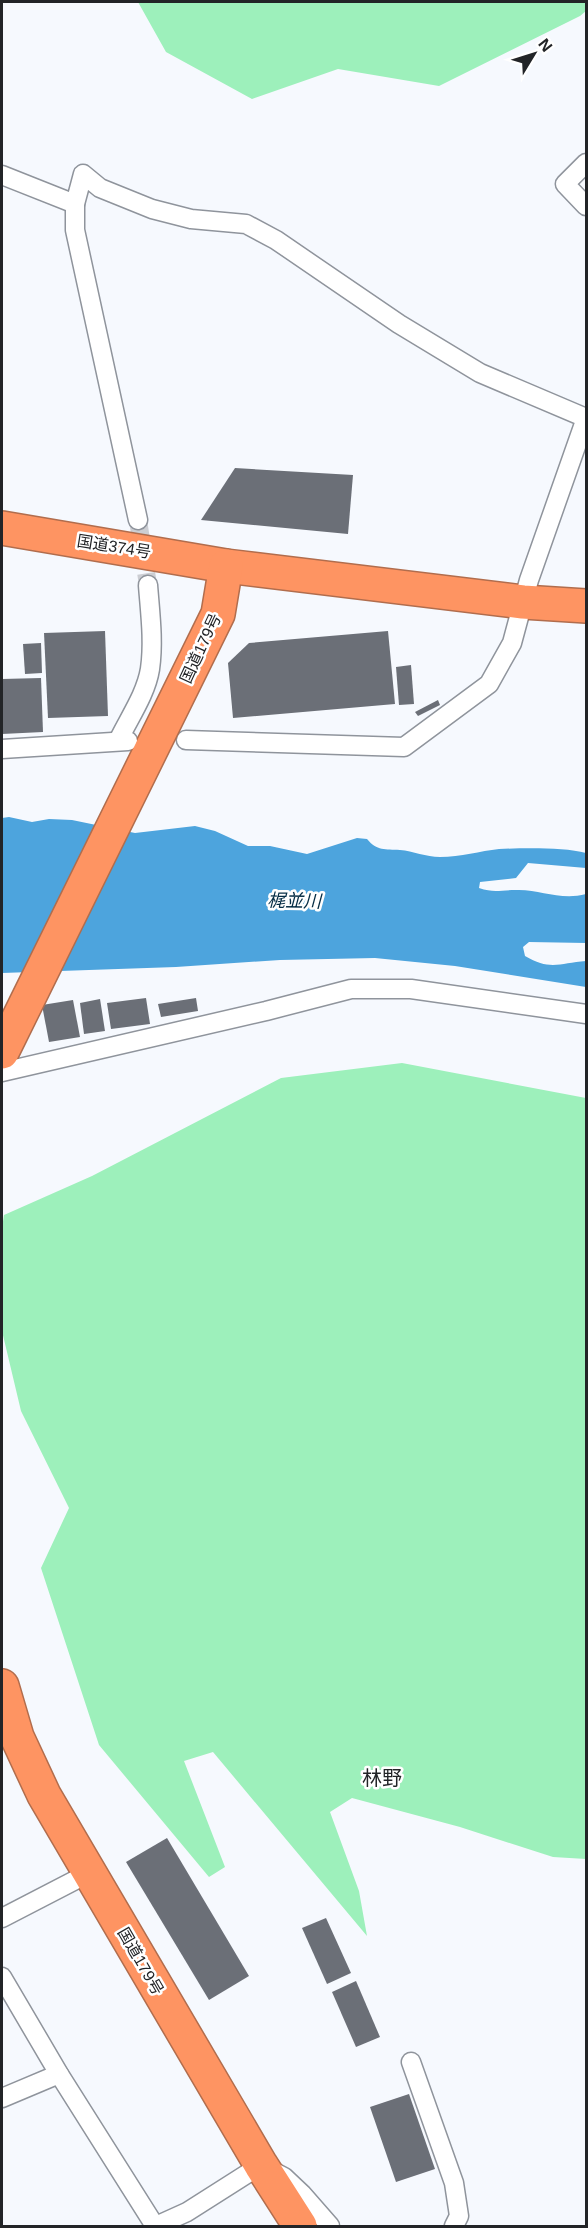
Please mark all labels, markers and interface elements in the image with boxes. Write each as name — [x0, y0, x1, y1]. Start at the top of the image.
north arrow — [504, 24, 564, 84]
text: N — [535, 35, 556, 55]
street label: 国道374号 — [76, 532, 152, 561]
street label: 国道179号 — [177, 611, 224, 686]
water label: 梶並川 — [267, 891, 323, 912]
district label: 林野 — [362, 1767, 402, 1789]
street label: 国道179号 — [115, 1925, 167, 1998]

